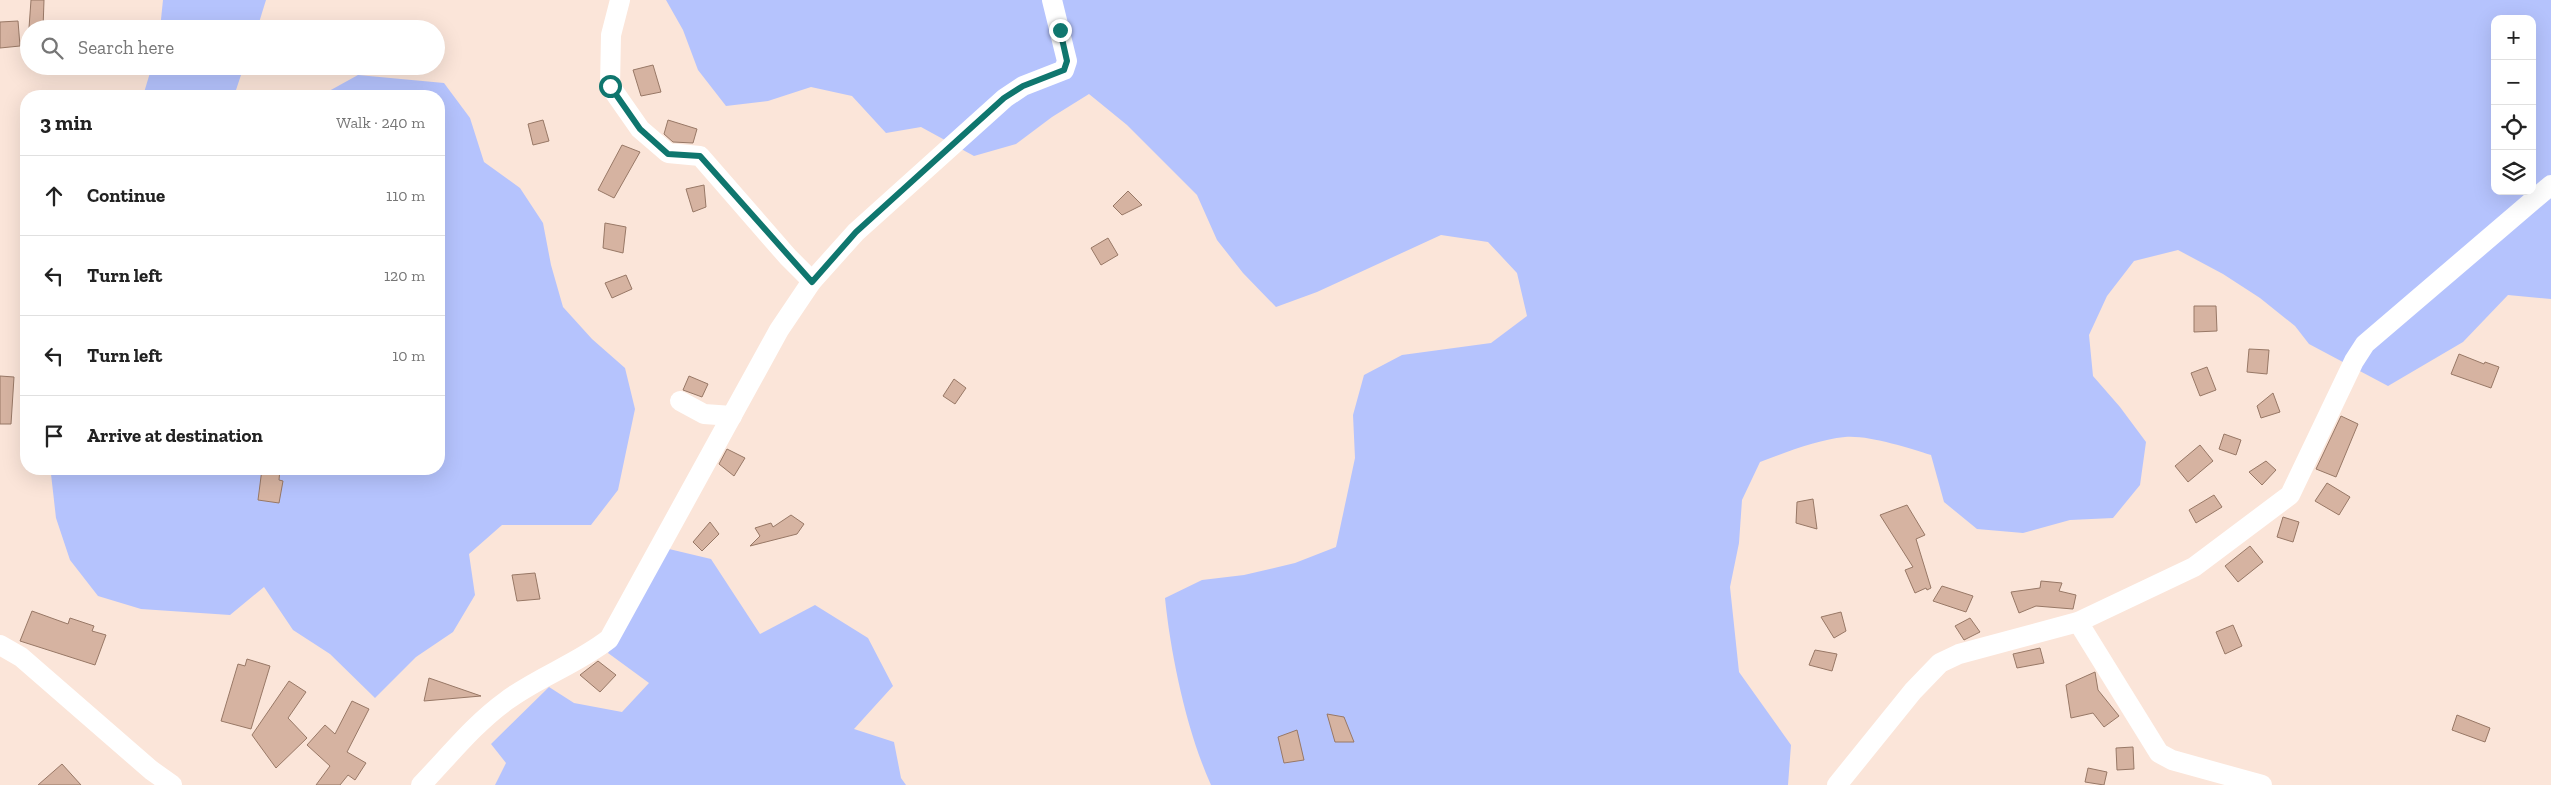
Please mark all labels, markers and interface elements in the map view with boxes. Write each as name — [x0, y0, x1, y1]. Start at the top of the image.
map controls — [2491, 15, 2536, 195]
button: + — [2491, 15, 2536, 60]
route end — [1049, 19, 1072, 42]
search box — [20, 20, 445, 75]
icon: search — [38, 34, 66, 62]
text: Search here — [78, 36, 174, 59]
button: − — [2491, 60, 2536, 105]
route start — [599, 75, 622, 98]
button: locate — [2491, 105, 2536, 150]
text: 3 min — [40, 110, 92, 135]
text: Walk · 240 m — [336, 113, 425, 132]
button: layers — [2491, 150, 2536, 195]
icon: ahead — [40, 182, 68, 210]
text: Continue — [87, 184, 165, 207]
text: 110 m — [386, 186, 425, 205]
icon: left — [40, 262, 68, 290]
text: Turn left — [87, 264, 162, 287]
text: 120 m — [384, 266, 425, 285]
icon: left — [40, 342, 68, 370]
text: Turn left — [87, 344, 162, 367]
text: 10 m — [392, 346, 425, 365]
icon: arrive — [40, 422, 68, 450]
text: Arrive at destination — [87, 424, 263, 447]

